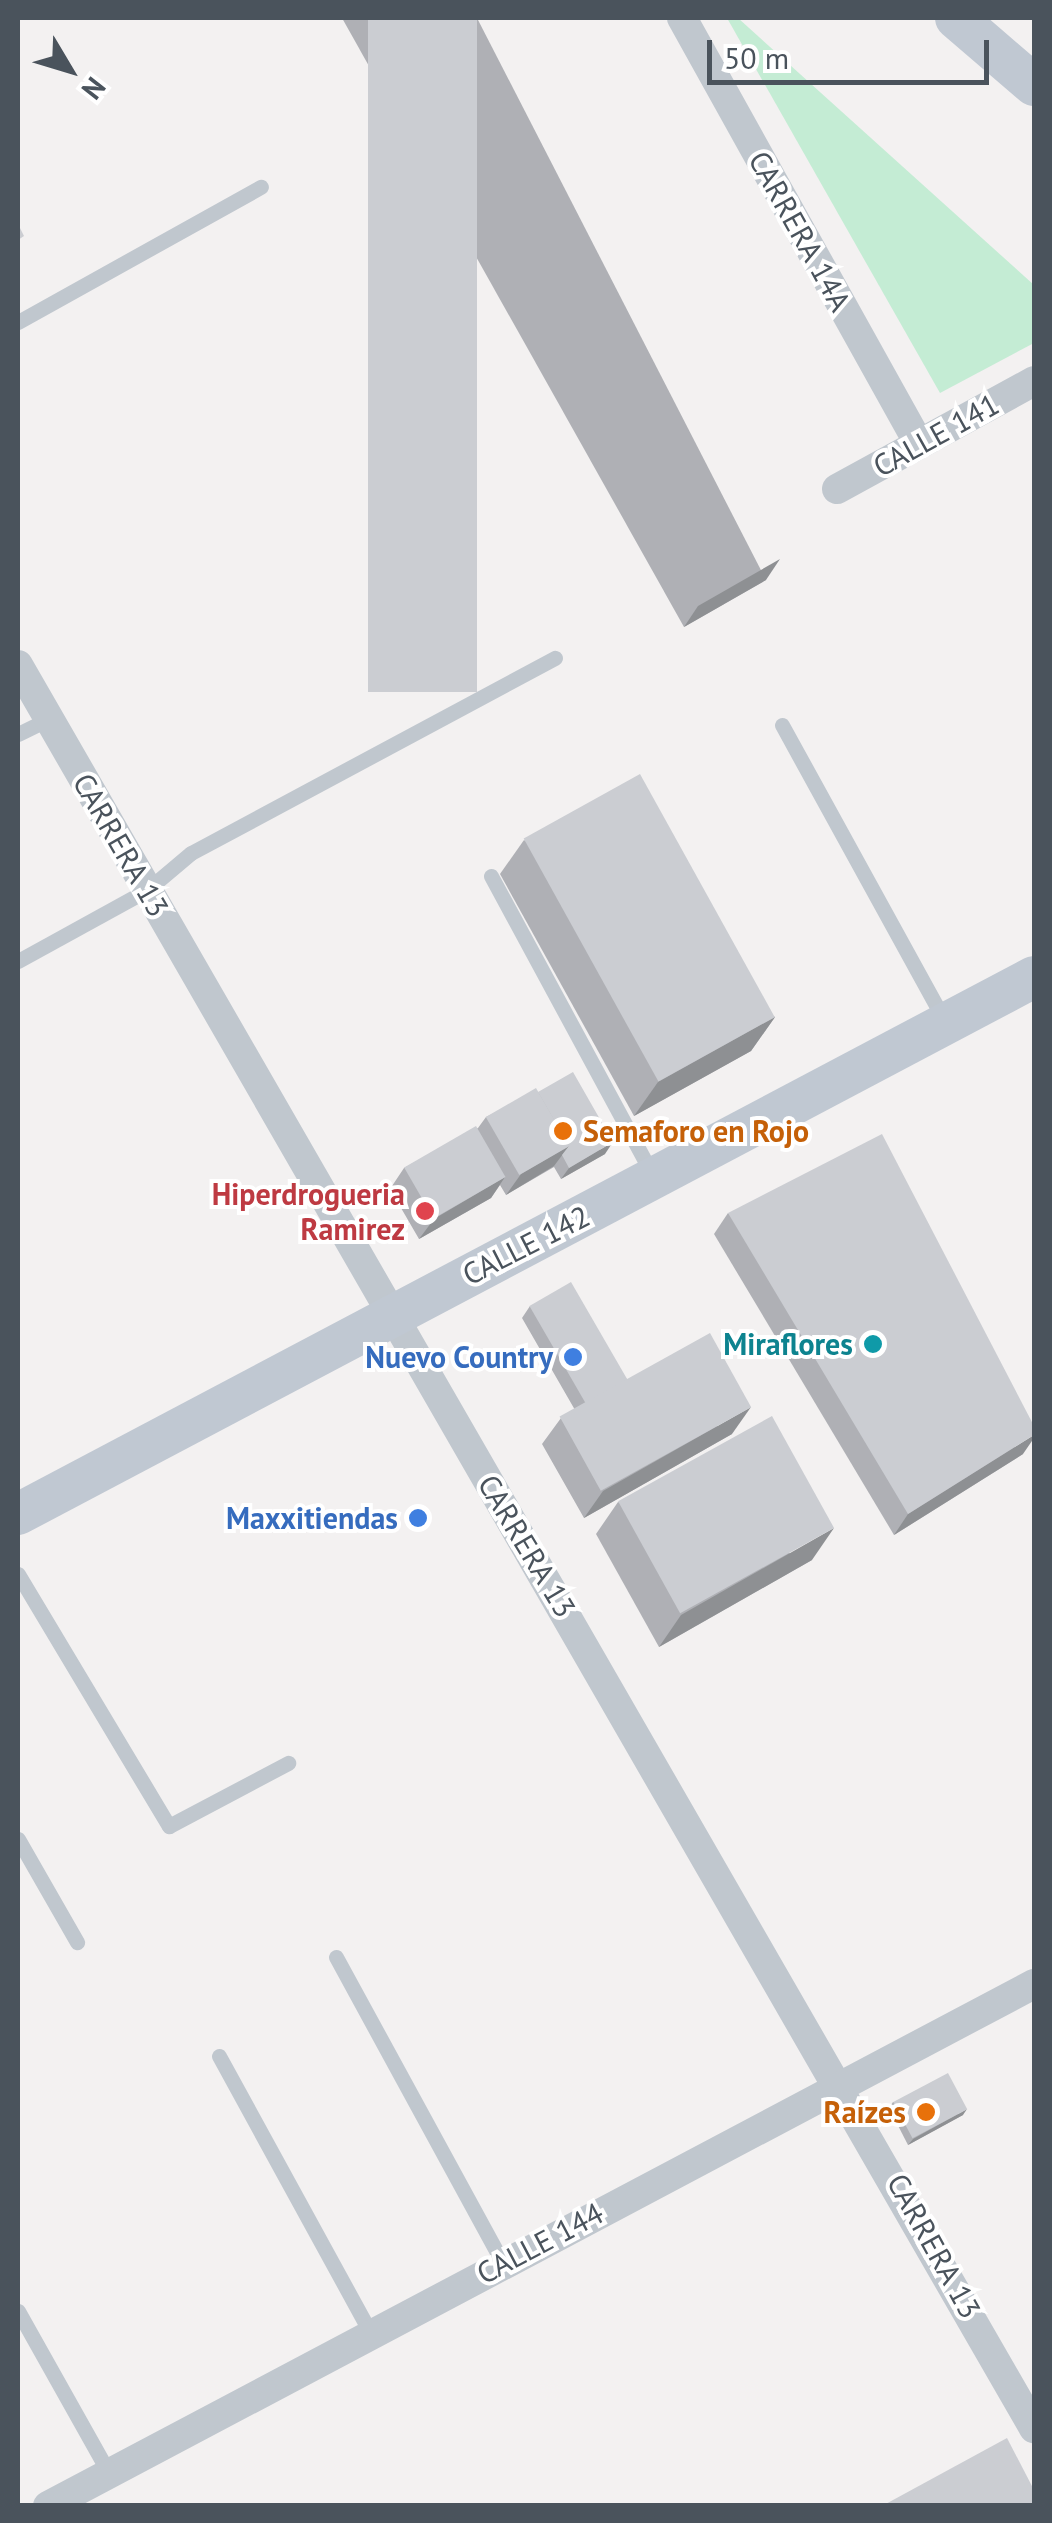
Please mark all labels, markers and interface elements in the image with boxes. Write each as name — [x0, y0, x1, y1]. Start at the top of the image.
north arrow — [20, 20, 120, 120]
scale bar — [712, 20, 994, 82]
text: 50 m — [724, 38, 789, 77]
text: N — [74, 70, 114, 107]
street label: CARRERA 14A — [741, 144, 859, 318]
street label: CALLE 141 — [867, 386, 1005, 484]
street label: CARRERA 13 — [65, 766, 177, 924]
place label: Semaforo en Rojo — [583, 1113, 809, 1149]
marker: Semaforo en Rojo — [552, 1120, 574, 1142]
place label: Hiperdrogueria Ramirez — [212, 1176, 405, 1246]
street label: CALLE 142 — [456, 1198, 596, 1292]
marker: Hiperdrogueria Ramirez — [414, 1200, 436, 1222]
place label: Miraflores — [723, 1326, 853, 1362]
marker: Miraflores — [862, 1333, 884, 1355]
place label: Nuevo Country — [365, 1339, 553, 1375]
marker: Nuevo Country — [562, 1346, 584, 1368]
street label: CARRERA 13 — [470, 1468, 584, 1624]
place label: Maxxitiendas — [226, 1500, 398, 1536]
marker: Maxxitiendas — [407, 1507, 429, 1529]
place label: Raízes — [824, 2094, 906, 2130]
marker: Raízes — [915, 2101, 937, 2123]
street label: CARRERA 13 — [879, 2167, 989, 2325]
street label: CALLE 144 — [471, 2195, 609, 2291]

